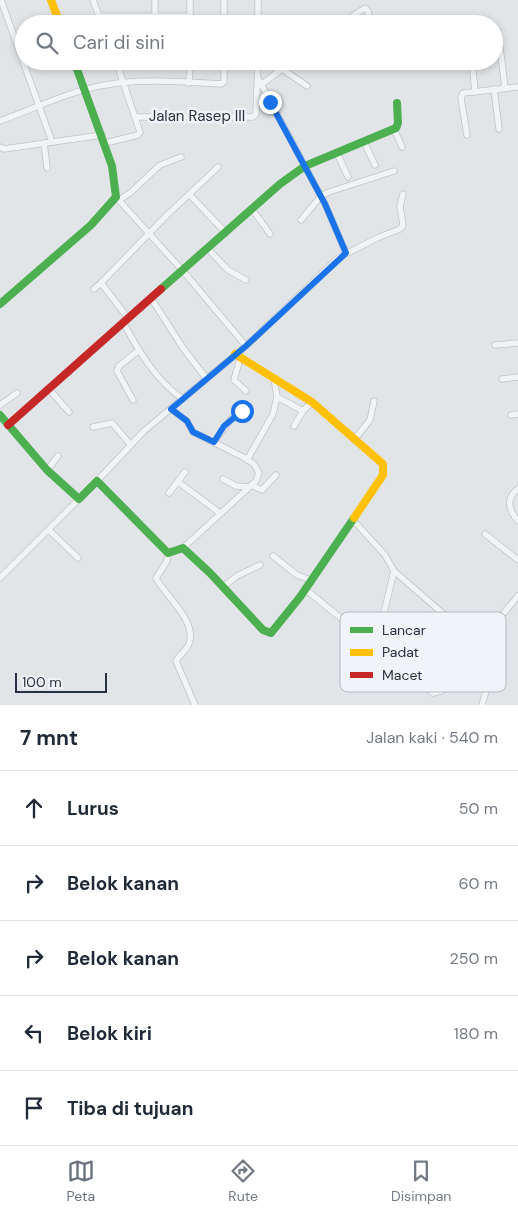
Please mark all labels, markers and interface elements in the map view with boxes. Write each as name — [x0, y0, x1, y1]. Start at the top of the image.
search box — [15, 15, 503, 70]
icon: search — [33, 29, 61, 57]
text: Cari di sini — [73, 30, 165, 55]
route end — [259, 91, 282, 114]
street label: Jalan Rasep III — [149, 106, 245, 126]
route start — [231, 400, 254, 423]
legend — [340, 612, 506, 692]
text: Lancar — [382, 621, 426, 639]
text: Padat — [382, 643, 419, 661]
text: Macet — [382, 666, 423, 684]
scale bar — [15, 670, 108, 693]
text: 100 m — [22, 673, 62, 691]
text: 7 mnt — [20, 724, 78, 752]
text: Jalan kaki · 540 m — [366, 727, 498, 748]
icon: ahead — [20, 794, 48, 822]
text: Lurus — [67, 796, 119, 821]
text: 50 m — [459, 798, 498, 819]
icon: right — [20, 869, 48, 897]
text: Belok kanan — [67, 871, 179, 896]
text: 60 m — [458, 873, 498, 894]
icon: right — [20, 944, 48, 972]
text: Belok kanan — [67, 946, 179, 971]
text: 250 m — [450, 948, 498, 969]
icon: left — [20, 1019, 48, 1047]
text: Belok kiri — [67, 1021, 152, 1046]
text: 180 m — [454, 1023, 498, 1044]
icon: arrive — [20, 1094, 48, 1122]
text: Tiba di tujuan — [67, 1096, 193, 1121]
tab: Peta — [67, 1157, 95, 1205]
tab: Rute — [228, 1157, 258, 1205]
tab: Disimpan — [391, 1157, 451, 1205]

